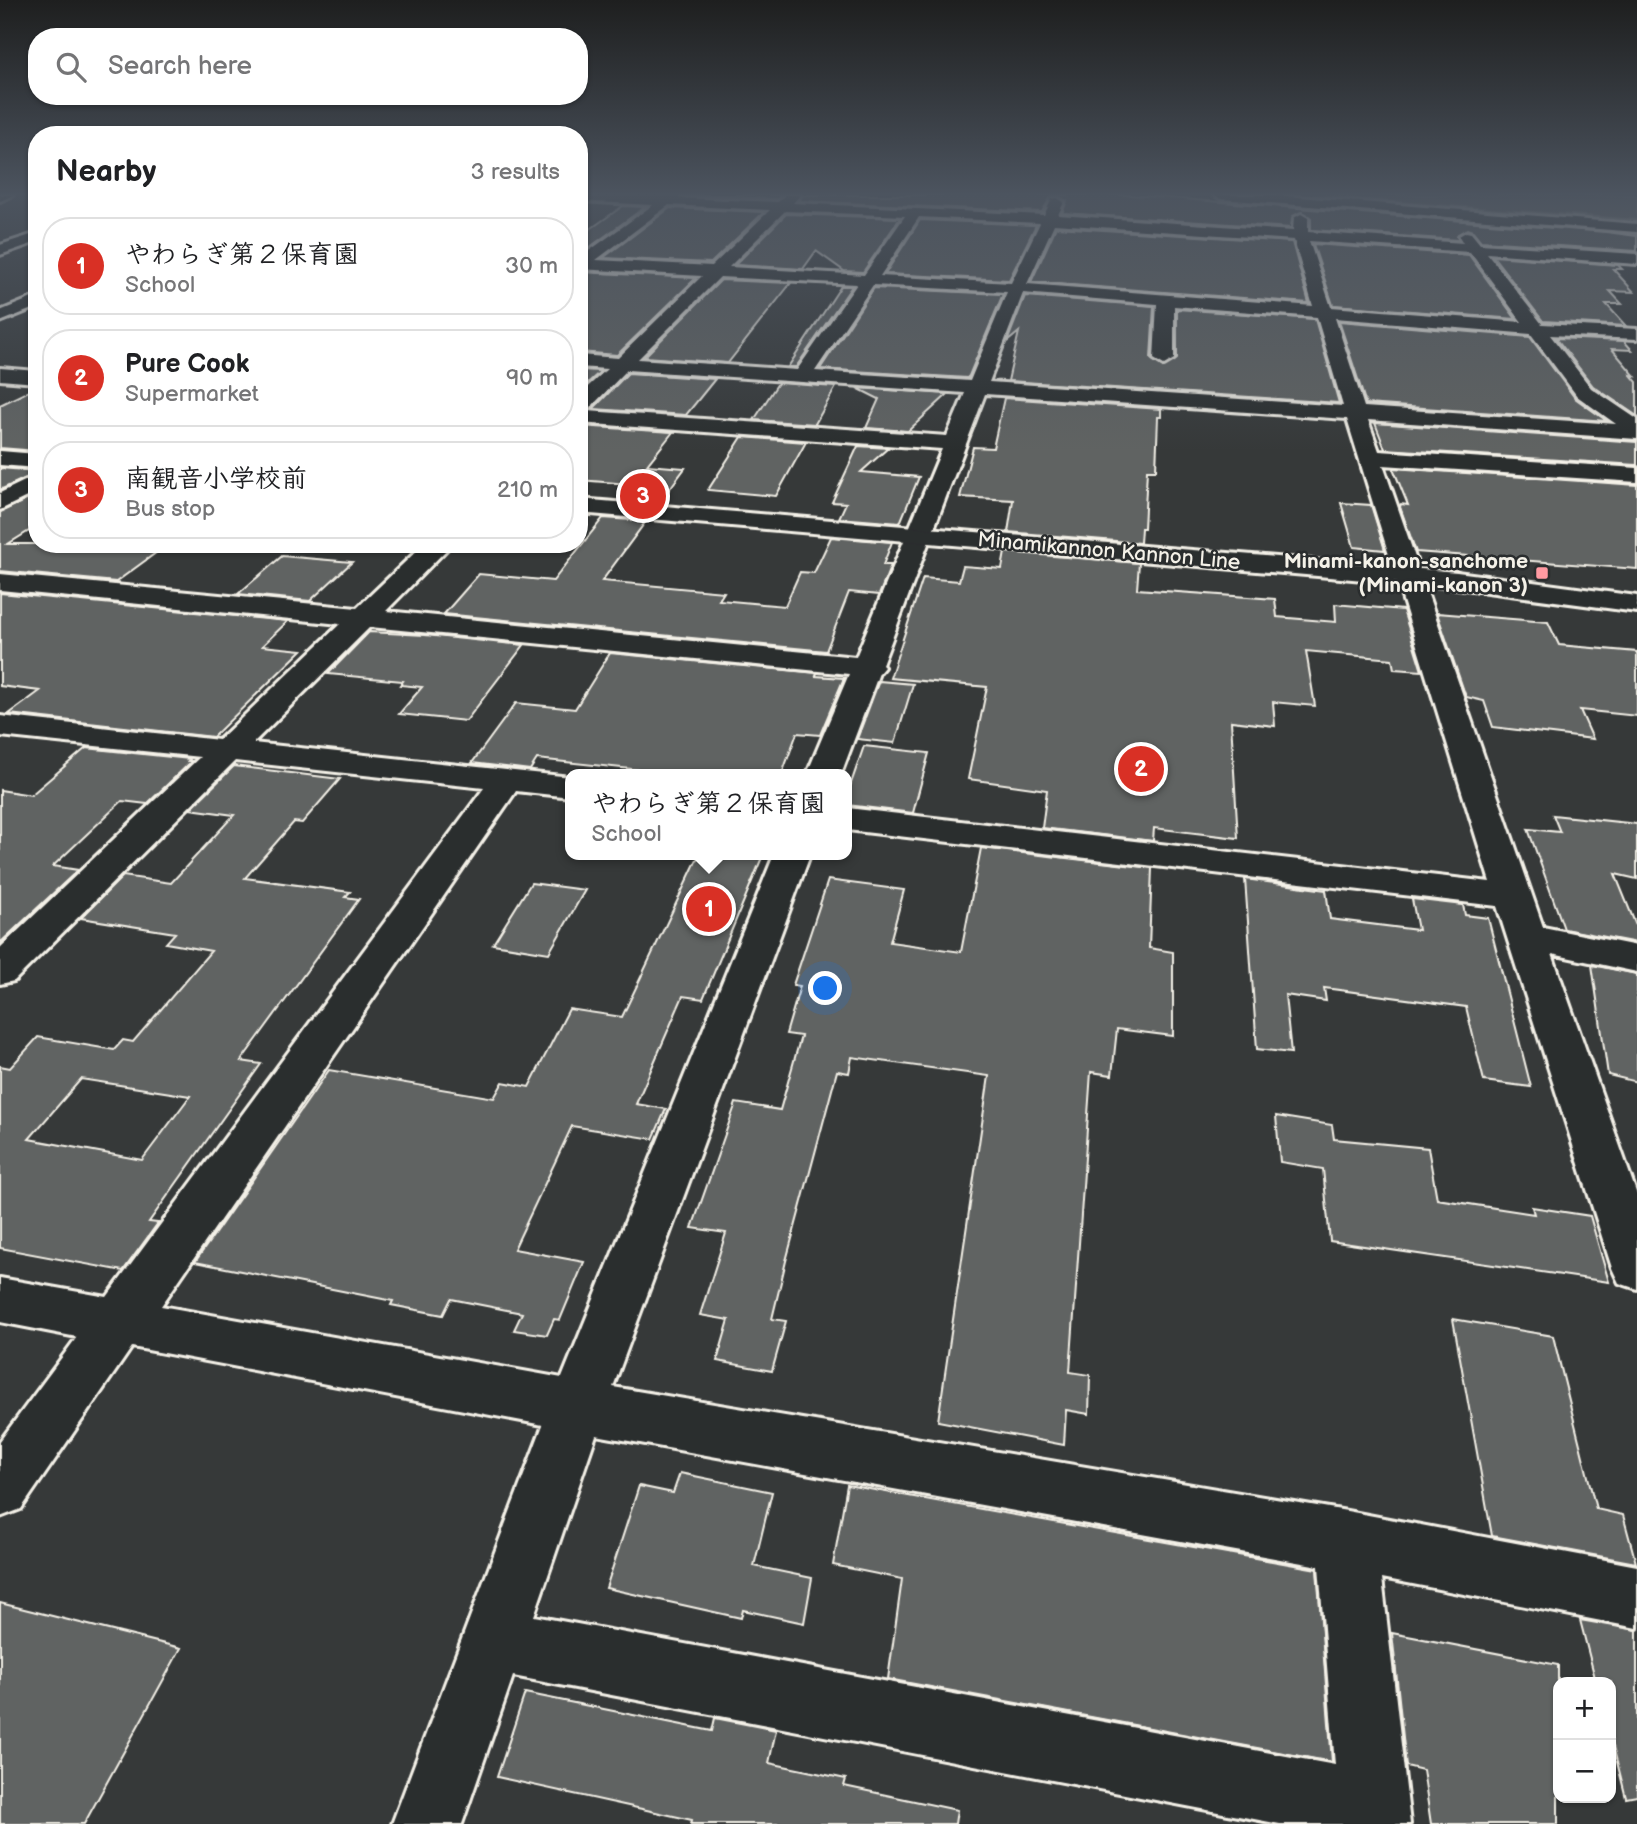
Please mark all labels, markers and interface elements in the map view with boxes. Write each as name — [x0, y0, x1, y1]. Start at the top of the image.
search box — [28, 28, 588, 105]
icon: search — [52, 48, 90, 86]
text: Search here — [108, 51, 252, 82]
text: Nearby — [56, 154, 156, 190]
text: 3 results — [471, 158, 560, 186]
text: やわらぎ第２保育園 — [125, 240, 359, 271]
text: 1 — [76, 252, 86, 280]
text: 30 m — [505, 252, 558, 280]
text: School — [125, 271, 195, 299]
text: Pure Cook — [125, 349, 249, 380]
text: 2 — [74, 364, 88, 392]
text: 90 m — [506, 364, 558, 392]
text: Supermarket — [125, 380, 259, 408]
text: 南観音小学校前 — [125, 464, 307, 495]
pin: 3 — [620, 470, 666, 522]
text: 3 — [74, 476, 88, 504]
text: 210 m — [497, 476, 558, 504]
text: Bus stop — [125, 495, 215, 523]
street label: Minamikannon Kannon Line — [977, 527, 1241, 575]
place label: Minami-kanon-sanchome (Minami-kanon 3) — [1284, 549, 1528, 598]
marker: Minami-kanon-sanchome (Minami-kanon 3) — [1534, 565, 1550, 581]
pin: 2 — [1118, 743, 1164, 795]
popup — [565, 769, 852, 860]
text: やわらぎ第２保育園 — [591, 789, 826, 820]
text: School — [591, 820, 662, 848]
pin: 1 — [686, 883, 732, 935]
your location — [808, 971, 842, 1005]
map controls — [1553, 1677, 1616, 1803]
button: + — [1553, 1677, 1616, 1740]
button: − — [1553, 1740, 1616, 1803]

